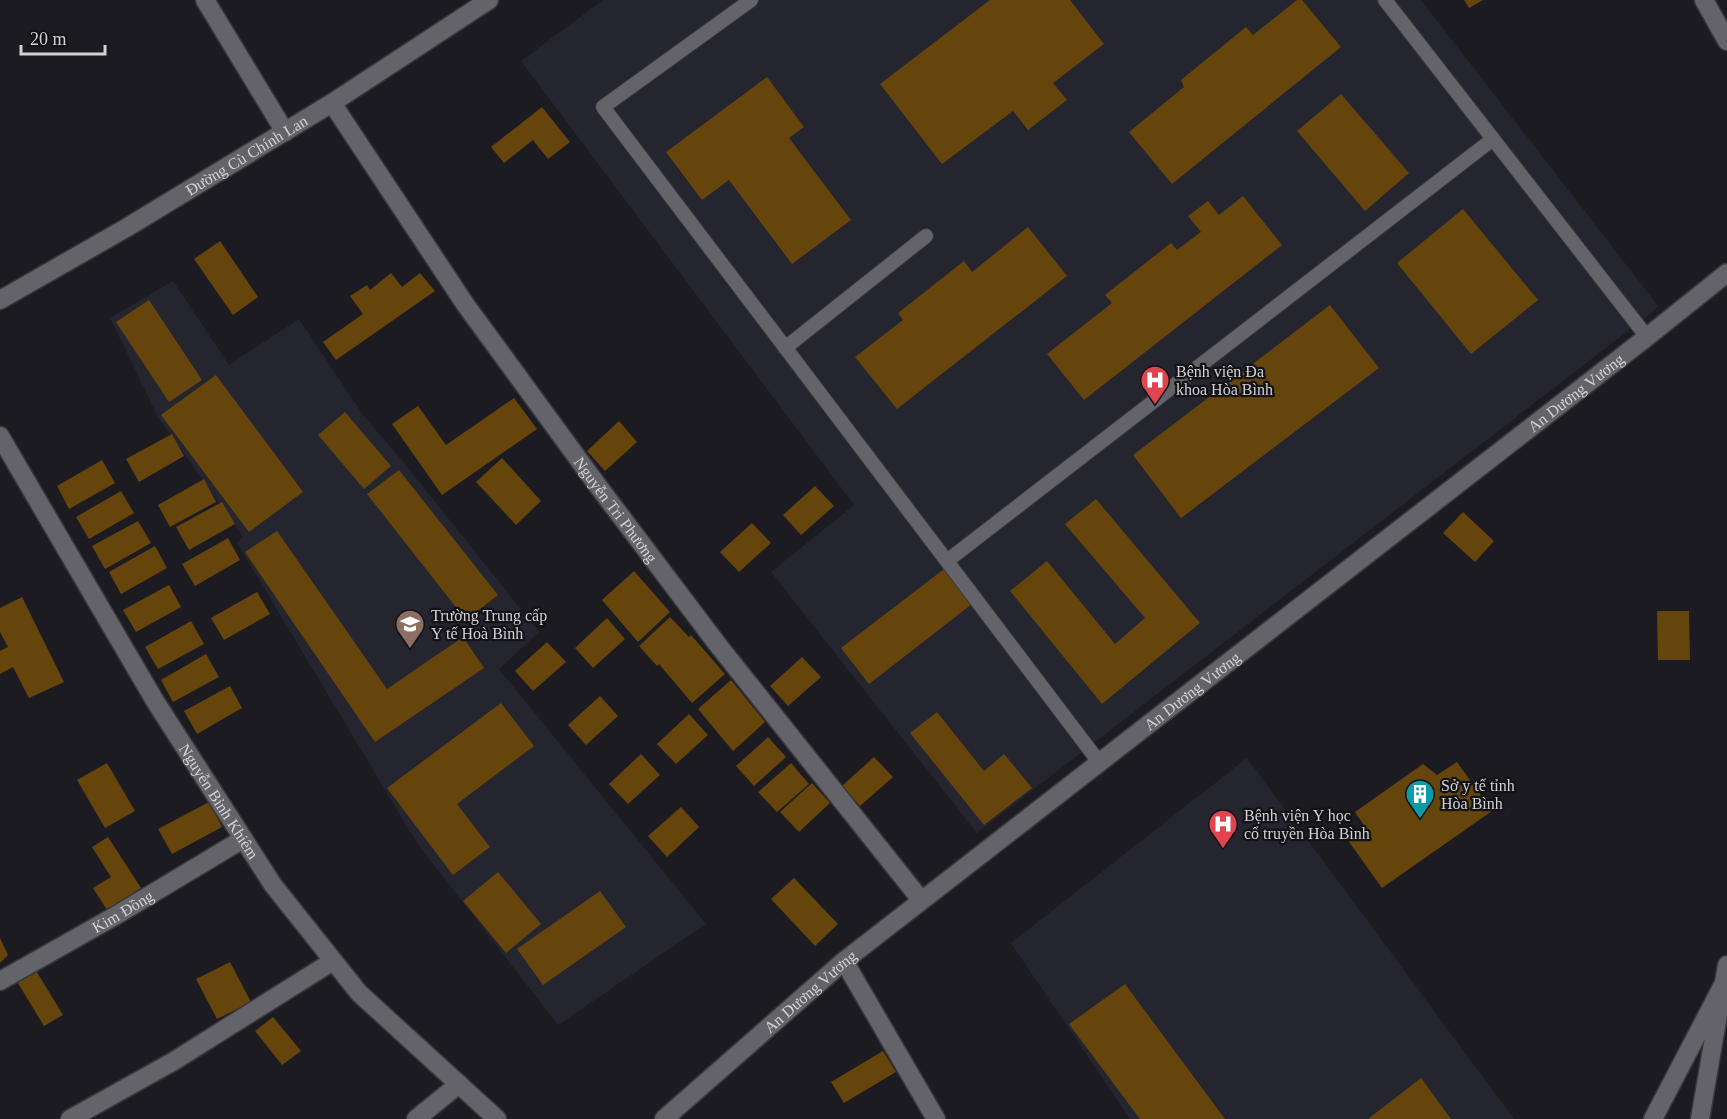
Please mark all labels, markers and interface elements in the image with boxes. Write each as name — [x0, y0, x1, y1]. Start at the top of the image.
scale bar — [21, 18, 105, 56]
text: 20 m — [30, 29, 67, 49]
street label: Đường Cù Chính Lan — [182, 111, 310, 198]
street label: An Dương Vương — [1524, 350, 1627, 435]
place label: Bệnh viện Đa khoa Hòa Bình — [1176, 363, 1273, 398]
hospital icon: Bệnh viện Đa khoa Hòa Bình — [1139, 364, 1171, 406]
street label: Nguyễn Tri Phương — [571, 453, 661, 566]
place label: Trường Trung cấp Y tế Hoà Bình — [431, 607, 547, 642]
school or university icon: Trường Trung cấp Y tế Hoà Bình — [394, 608, 426, 650]
street label: An Dương Vương — [1141, 648, 1244, 733]
street label: Nguyễn Bỉnh Khiêm — [176, 740, 263, 862]
place label: Sở y tế tỉnh Hòa Bình — [1441, 777, 1515, 812]
building icon: Sở y tế tỉnh Hòa Bình — [1404, 778, 1436, 820]
place label: Bệnh viện Y học cổ truyền Hòa Bình — [1244, 807, 1370, 843]
hospital icon: Bệnh viện Y học cổ truyền Hòa Bình — [1207, 808, 1239, 850]
street label: Kim Đồng — [89, 887, 157, 936]
street label: An Dương Vương — [760, 946, 860, 1036]

